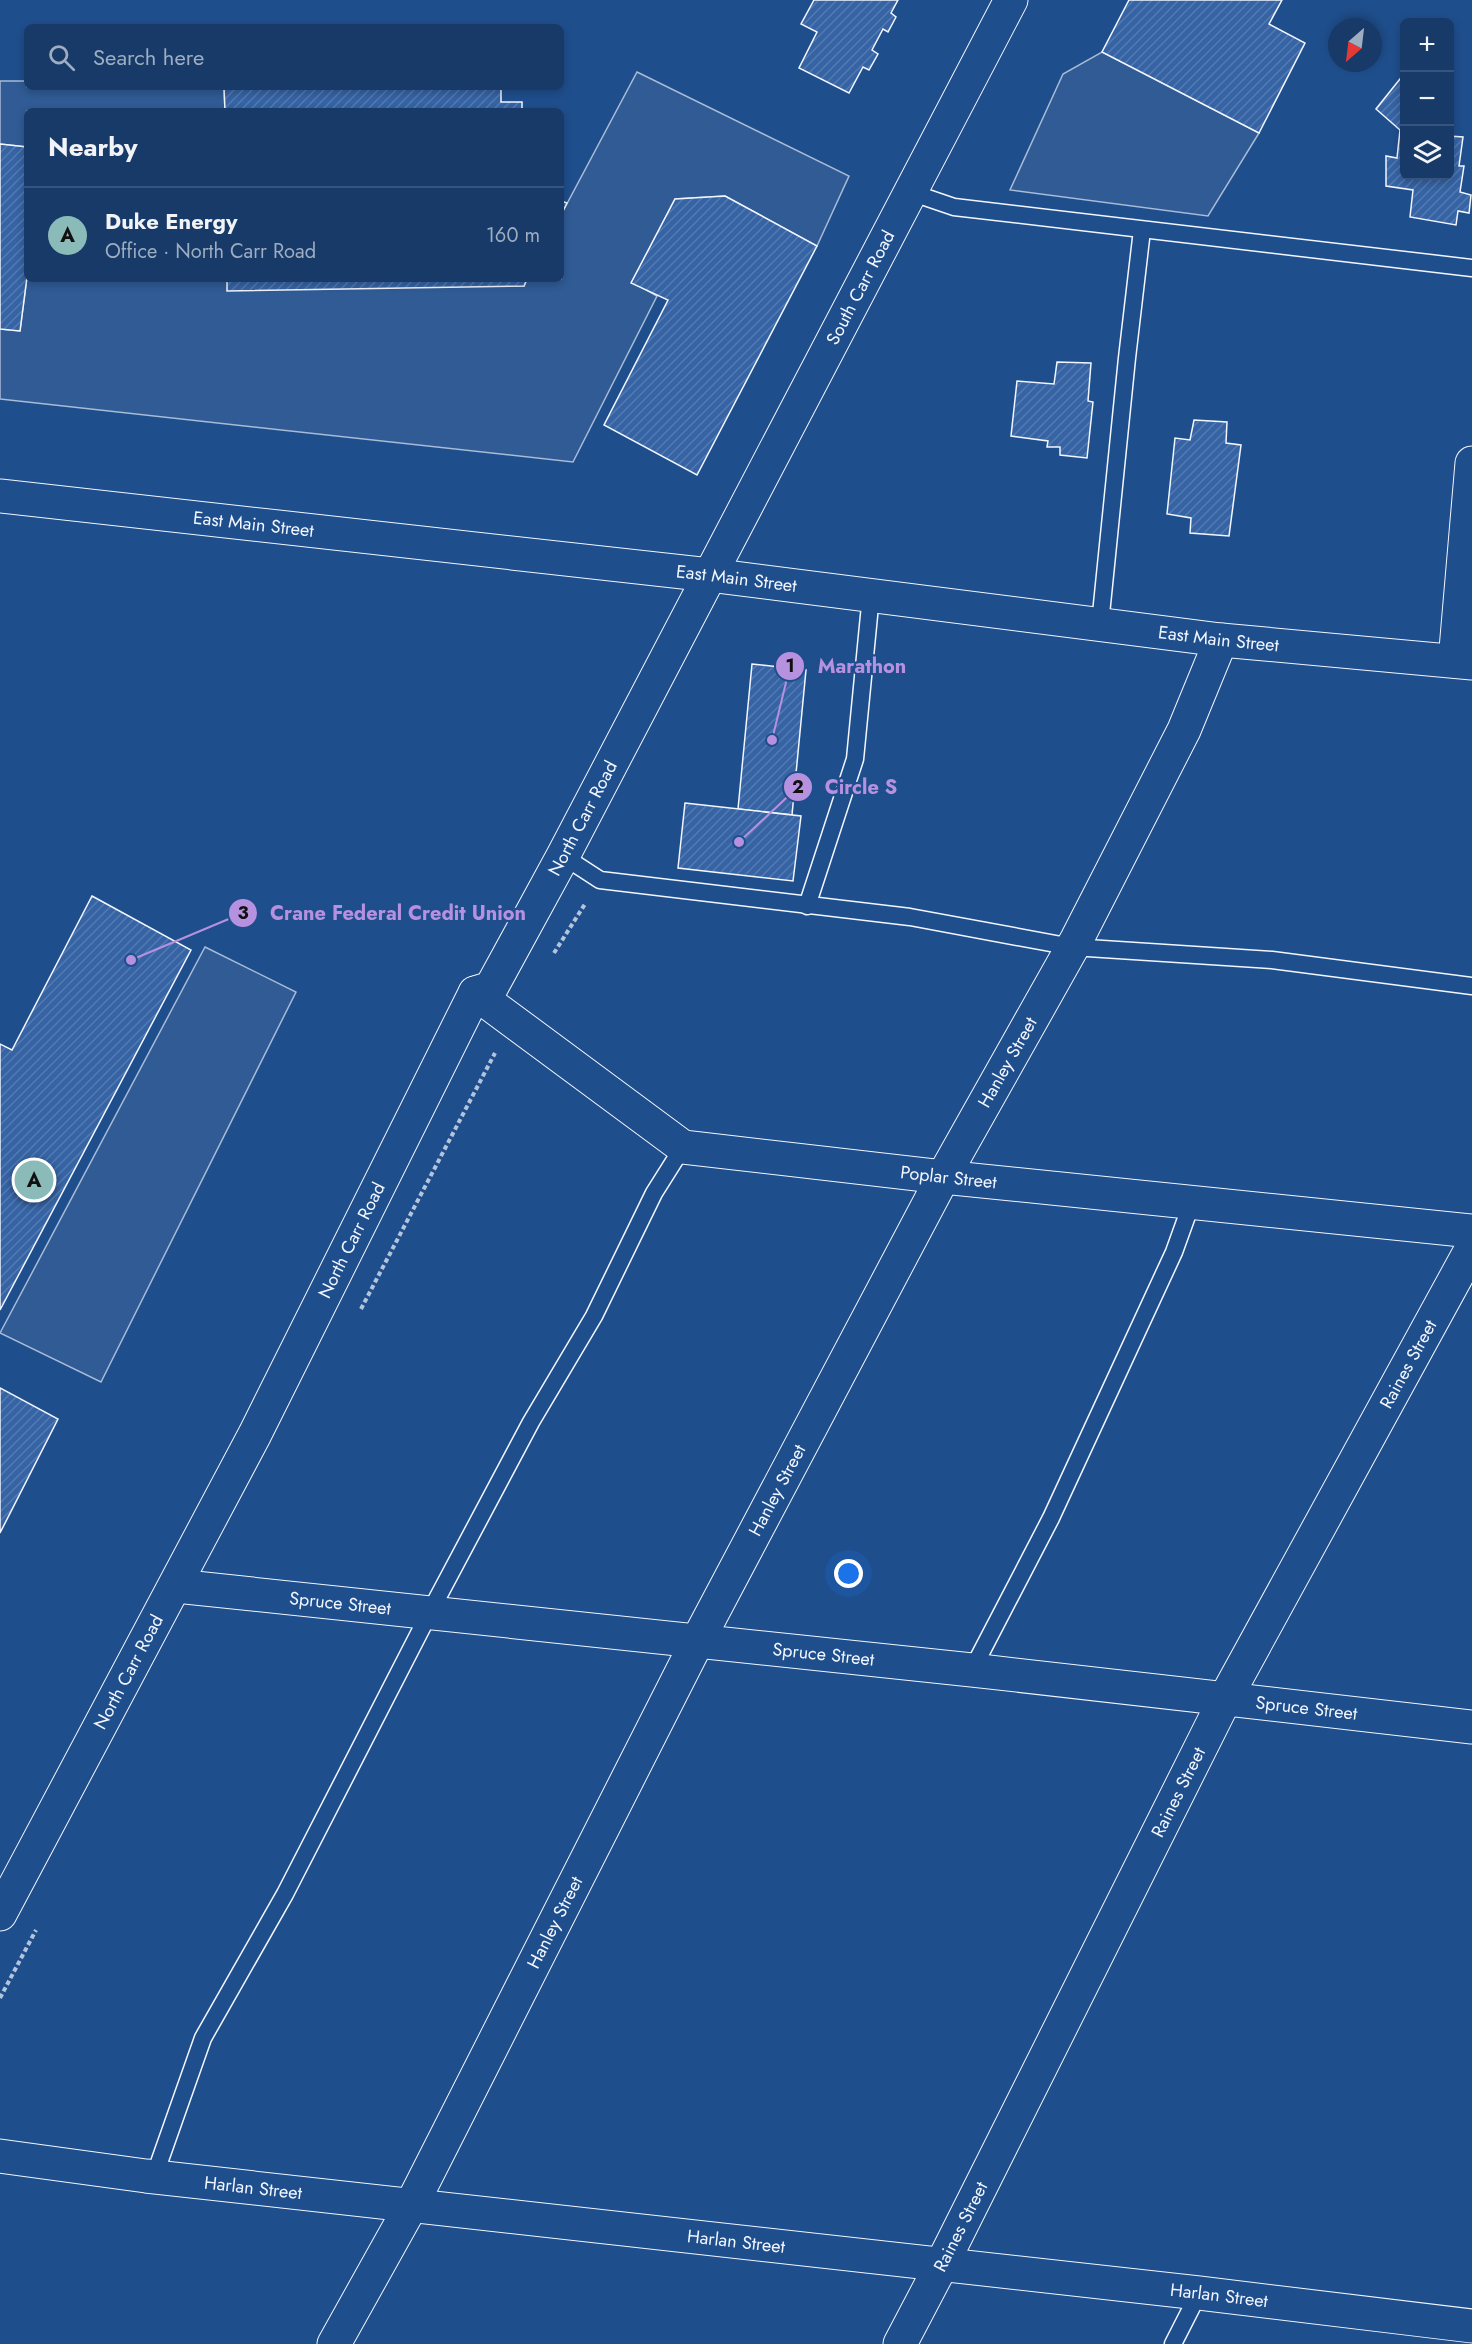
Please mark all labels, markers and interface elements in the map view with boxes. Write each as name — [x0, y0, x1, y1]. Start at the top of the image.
north arrow — [1328, 18, 1382, 72]
map controls — [1400, 18, 1454, 180]
button: + — [1400, 18, 1454, 72]
search box — [24, 24, 564, 90]
icon: search — [45, 41, 78, 74]
text: Search here — [93, 41, 204, 73]
button: − — [1400, 72, 1454, 126]
button: layers — [1400, 126, 1454, 180]
text: Nearby — [48, 128, 137, 166]
text: Duke Energy — [105, 205, 237, 237]
text: A — [60, 221, 75, 250]
text: 160 m — [486, 221, 540, 250]
street label: South Carr Road — [820, 226, 901, 349]
text: Office · North Carr Road — [105, 237, 316, 266]
street label: East Main Street — [192, 505, 316, 544]
street label: East Main Street — [675, 558, 799, 599]
street label: East Main Street — [1157, 619, 1281, 658]
callout: Marathon — [775, 647, 918, 685]
text: Marathon — [818, 652, 906, 681]
text: 1 — [785, 653, 795, 679]
street label: North Carr Road — [542, 756, 624, 881]
callout: Circle S — [783, 768, 910, 806]
text: Circle S — [825, 773, 897, 802]
text: 2 — [792, 774, 804, 800]
callout: Crane Federal Credit Union — [228, 894, 538, 932]
text: Crane Federal Credit Union — [270, 899, 526, 928]
text: 3 — [237, 900, 249, 926]
street label: Hanley Street — [972, 1012, 1044, 1113]
pin: A — [15, 1158, 54, 1202]
street label: Poplar Street — [899, 1159, 999, 1195]
street label: North Carr Road — [312, 1178, 392, 1303]
street label: Raines Street — [1373, 1314, 1444, 1413]
street label: Hanley Street — [742, 1439, 813, 1541]
your location — [834, 1559, 863, 1588]
street label: Spruce Street — [288, 1585, 393, 1622]
street label: North Carr Road — [87, 1610, 170, 1734]
street label: Spruce Street — [771, 1636, 876, 1673]
street label: Spruce Street — [1254, 1689, 1359, 1727]
street label: Raines Street — [1145, 1742, 1212, 1842]
street label: Hanley Street — [520, 1871, 589, 1973]
street label: Harlan Street — [203, 2170, 304, 2206]
street label: Raines Street — [927, 2177, 994, 2276]
street label: Harlan Street — [686, 2223, 787, 2260]
street label: Harlan Street — [1169, 2277, 1270, 2314]

